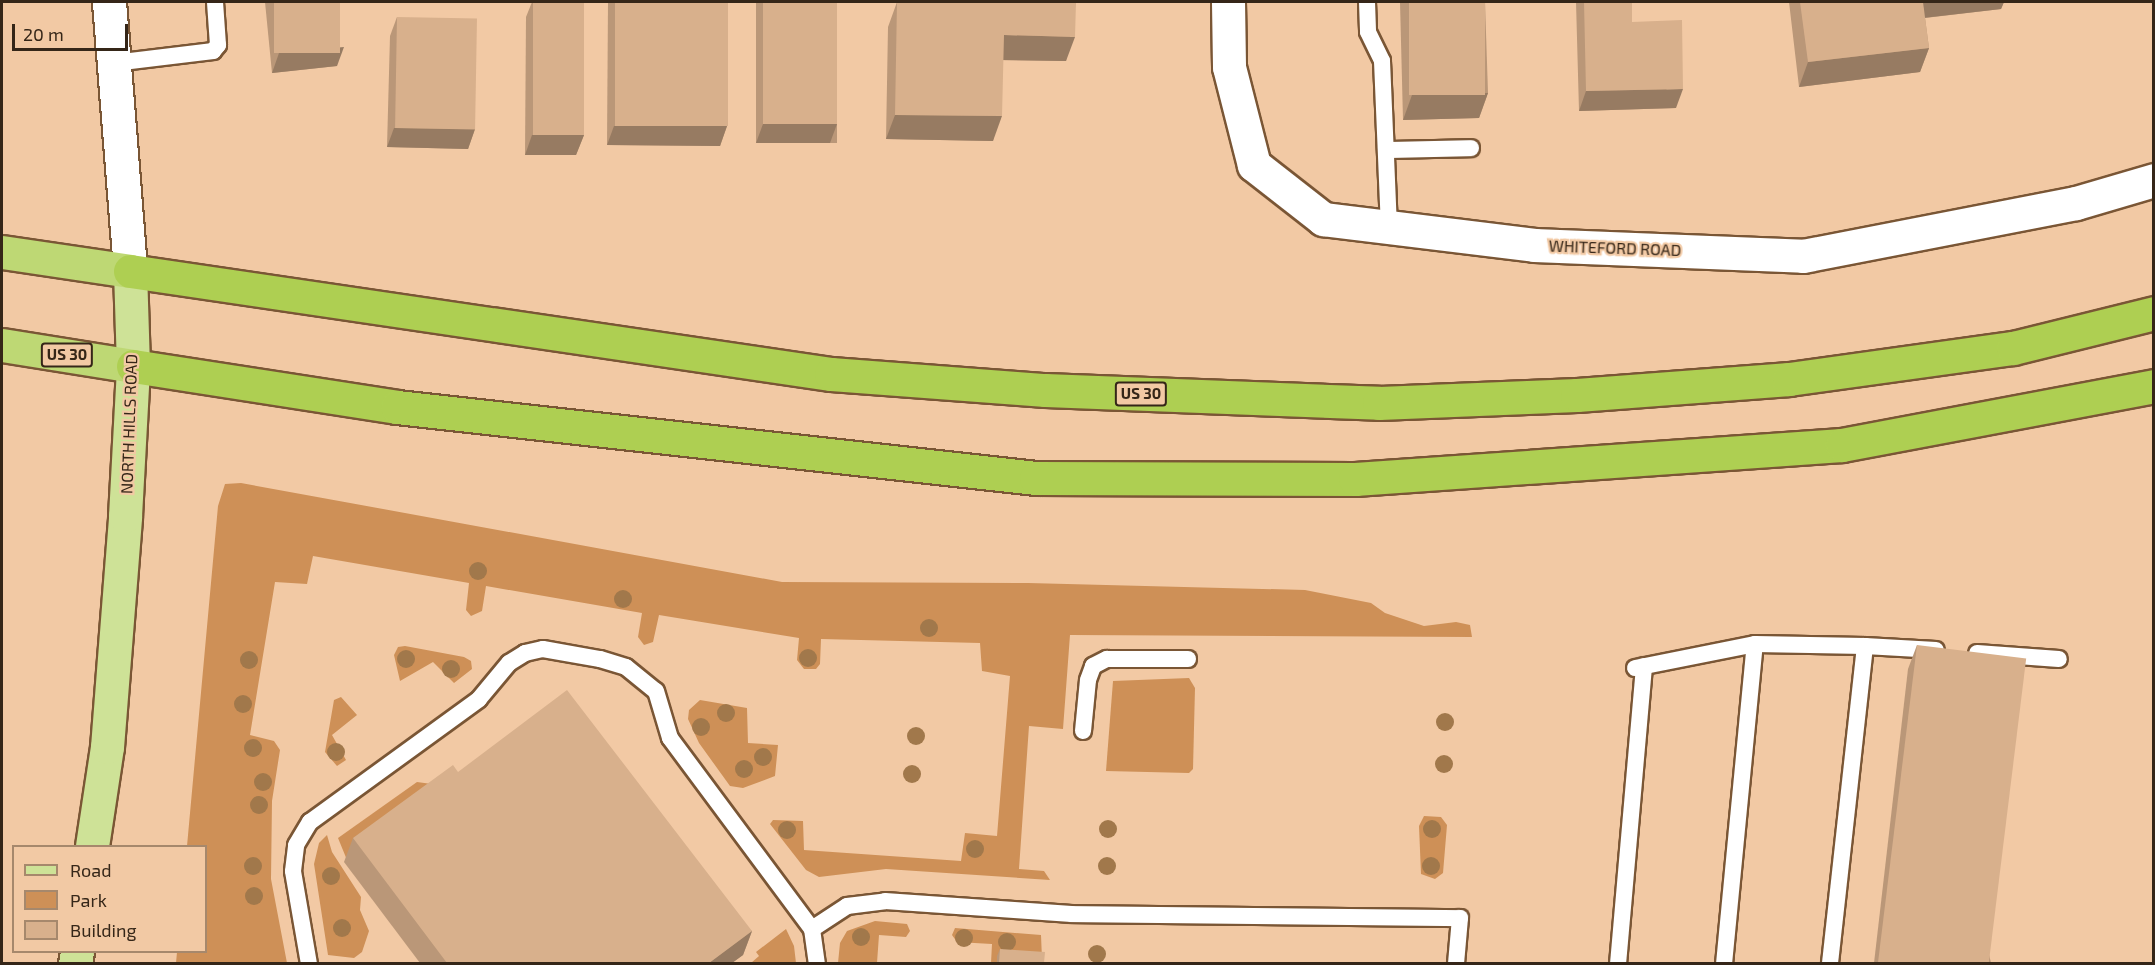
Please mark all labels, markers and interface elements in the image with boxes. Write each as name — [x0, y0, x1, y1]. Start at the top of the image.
scale bar — [15, 12, 130, 50]
text: 20 m — [23, 23, 64, 45]
street label: WHITEFORD ROAD — [1548, 236, 1682, 260]
road number: US 30 — [40, 343, 94, 367]
street label: NORTH HILLS ROAD — [117, 354, 141, 494]
road number: US 30 — [1114, 382, 1168, 406]
legend — [12, 845, 207, 953]
text: Road — [70, 859, 111, 881]
text: Park — [70, 889, 107, 911]
text: Building — [70, 919, 137, 941]

